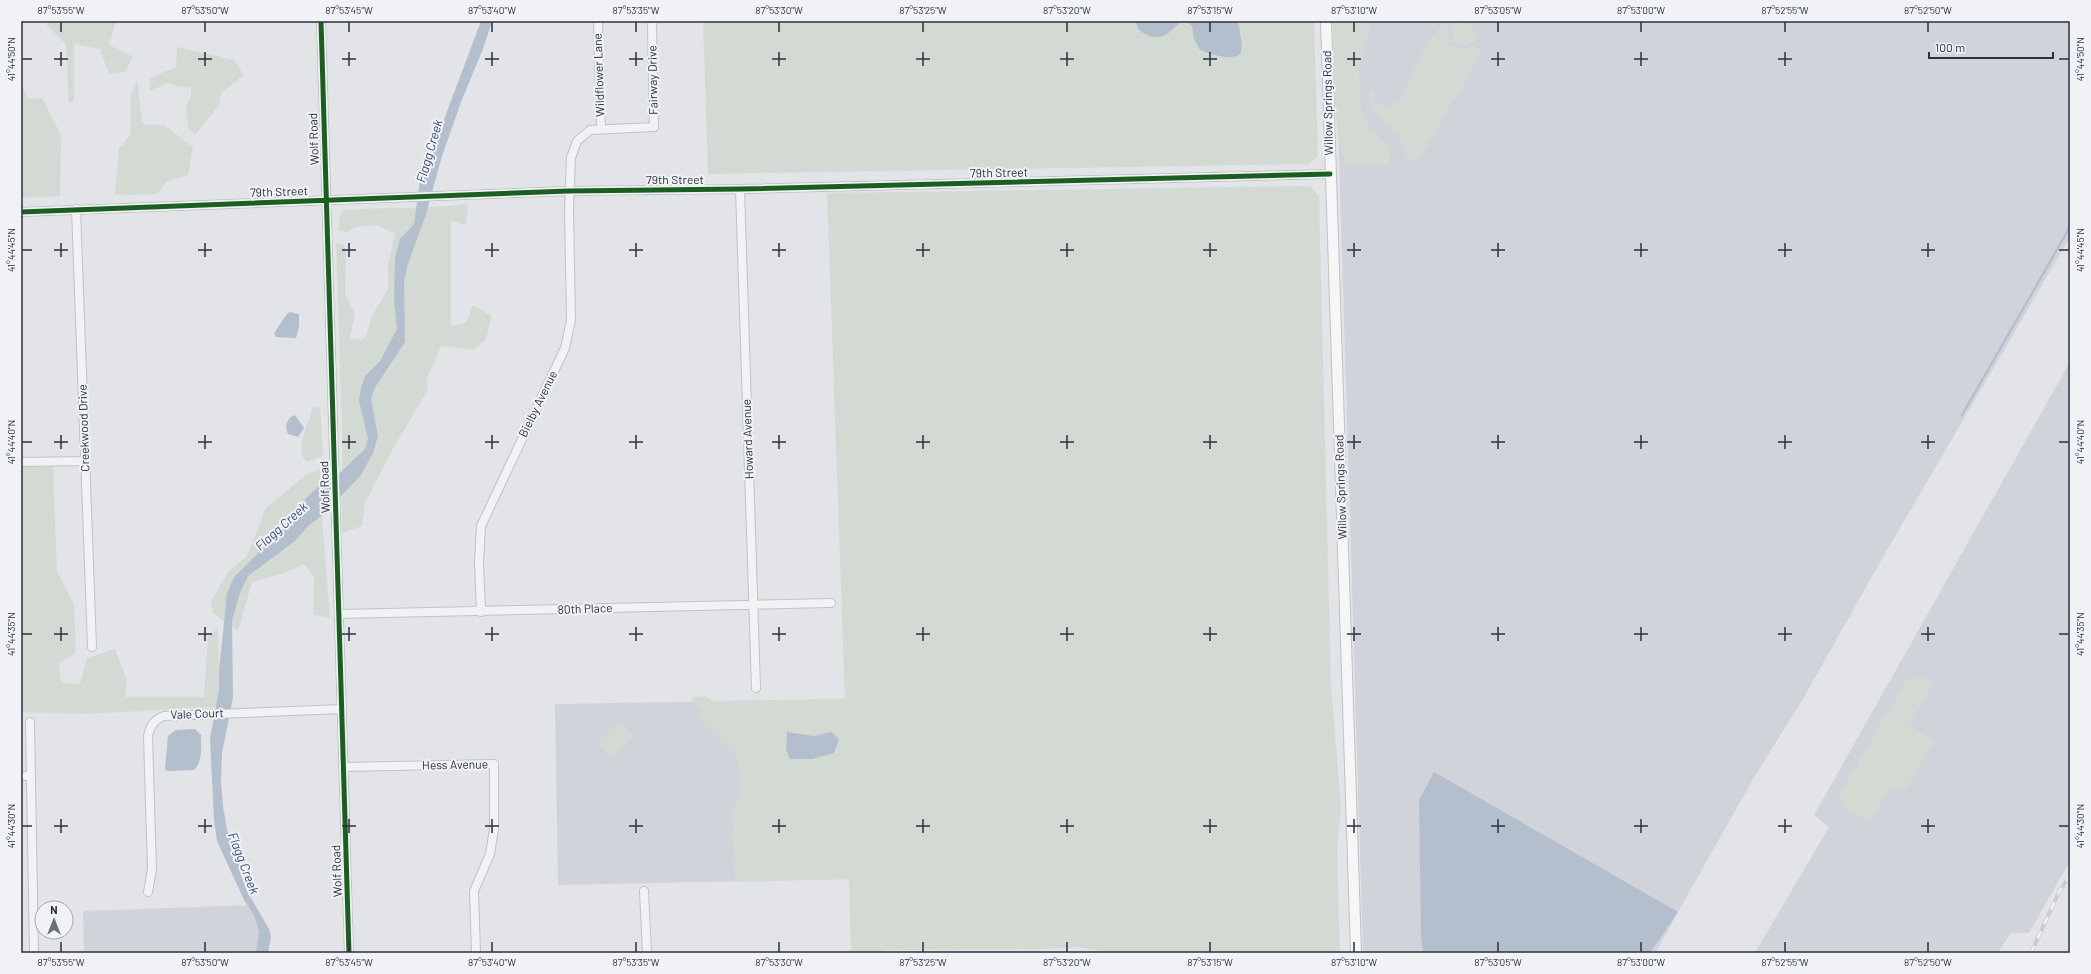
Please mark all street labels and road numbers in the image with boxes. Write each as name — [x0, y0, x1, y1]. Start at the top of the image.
street label: Wildflower Lane — [590, 33, 606, 117]
street label: Fairway Drive — [644, 45, 660, 115]
street label: Willow Springs Road — [1319, 50, 1335, 156]
street label: Wolf Road — [305, 113, 321, 165]
street label: 79th Street — [970, 164, 1028, 180]
street label: 79th Street — [646, 172, 704, 186]
street label: 79th Street — [250, 183, 308, 199]
street label: Bielby Avenue — [515, 368, 559, 439]
street label: Creekwood Drive — [74, 384, 92, 472]
street label: Howard Avenue — [739, 399, 755, 479]
street label: Willow Springs Road — [1331, 434, 1349, 540]
street label: Wolf Road — [316, 461, 332, 513]
street label: 80th Place — [557, 600, 613, 616]
street label: Vale Court — [170, 705, 224, 721]
street label: Hess Avenue — [422, 756, 488, 772]
street label: Wolf Road — [328, 845, 344, 897]

